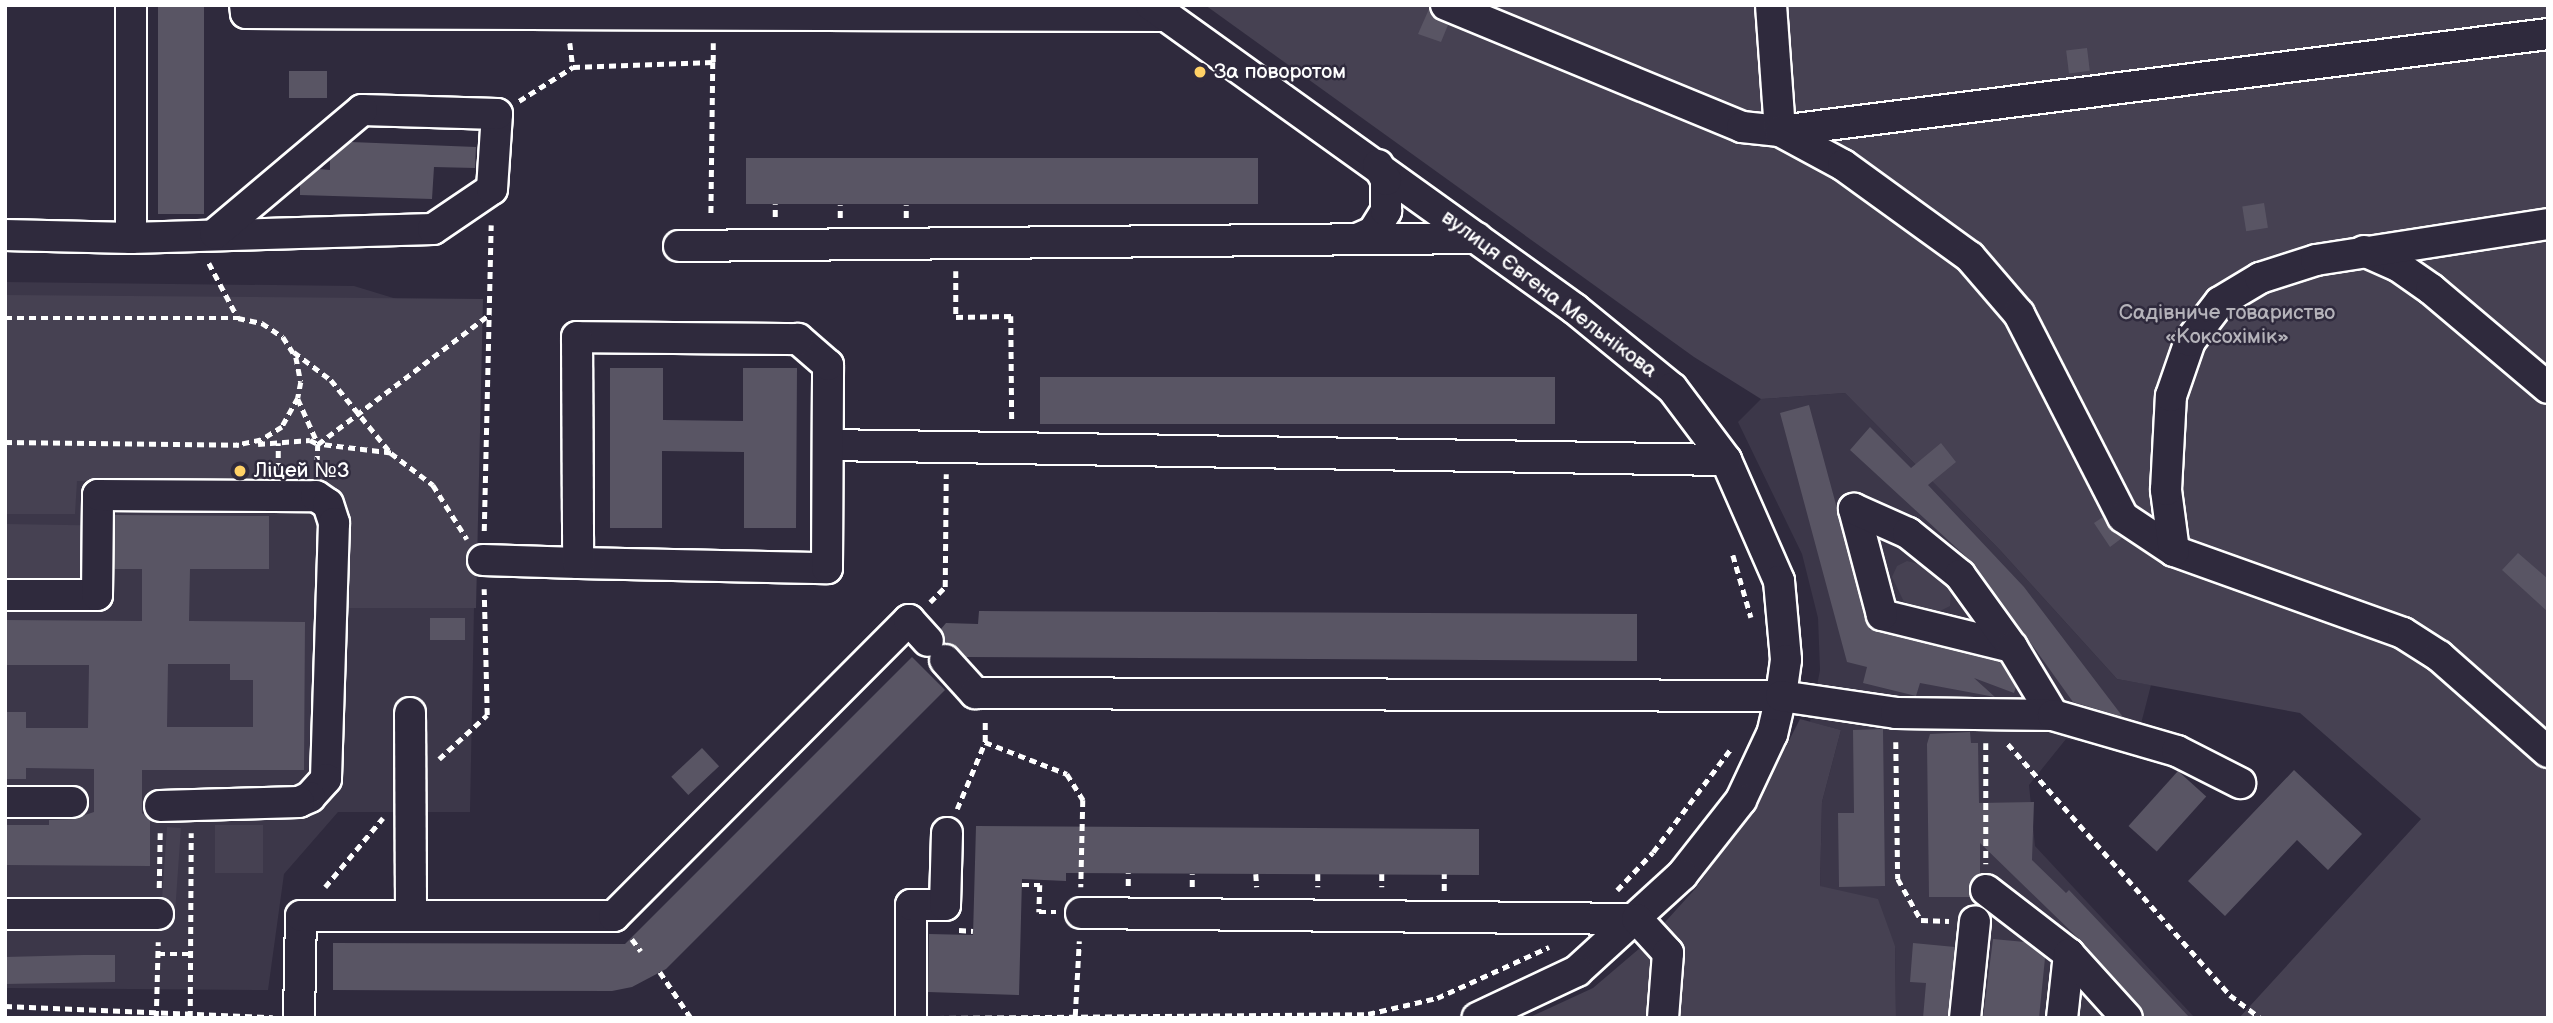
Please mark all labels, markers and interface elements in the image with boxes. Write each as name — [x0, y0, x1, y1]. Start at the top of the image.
place label: За поворотом — [1214, 59, 1346, 85]
marker: За поворотом — [1192, 64, 1208, 80]
street label: вулиця Євгена Мельнікова — [1436, 205, 1662, 383]
park label: Садівниче товариство «Коксохімік» — [2119, 300, 2335, 350]
place label: Ліцей №3 — [254, 458, 350, 484]
marker: Ліцей №3 — [232, 463, 248, 479]

